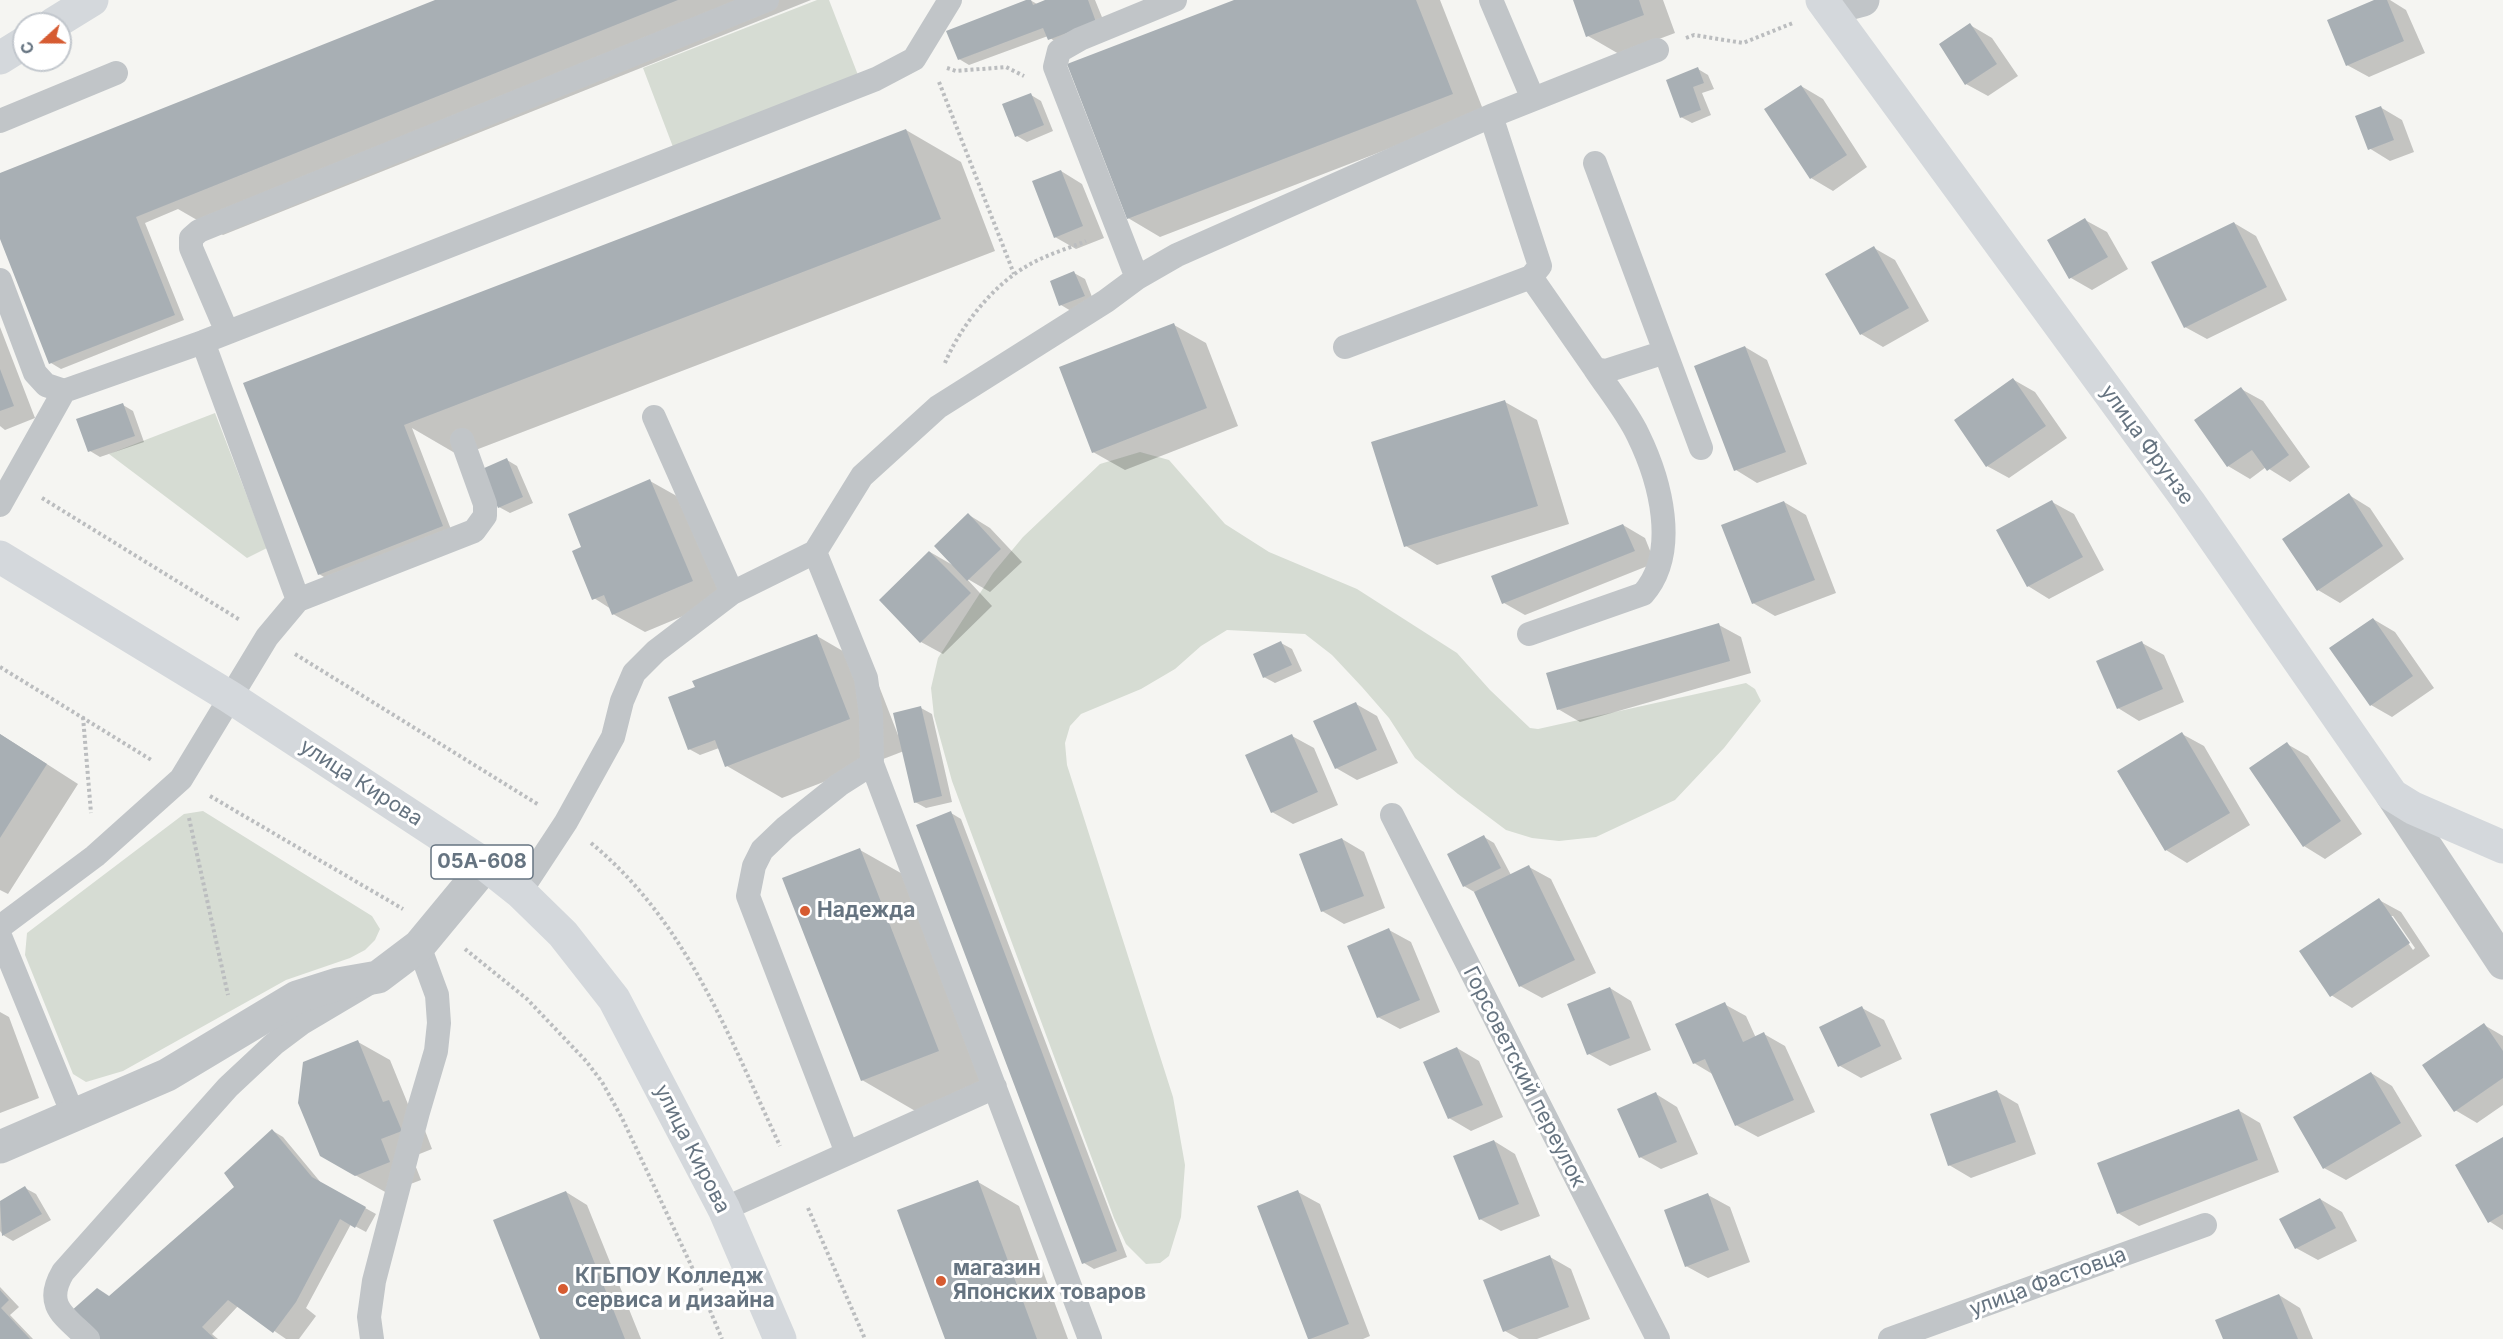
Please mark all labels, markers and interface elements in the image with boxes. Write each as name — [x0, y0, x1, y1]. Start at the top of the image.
north arrow — [12, 12, 72, 72]
text: С — [16, 39, 39, 57]
street label: улица Фрунзе — [2095, 380, 2199, 510]
street label: улица Кирова — [295, 734, 427, 832]
road number: 05А-608 — [431, 845, 533, 879]
place label: Надежда — [817, 898, 915, 924]
marker: Надежда — [798, 904, 812, 918]
street label: Горсоветский переулок — [1457, 962, 1591, 1192]
street label: улица Кирова — [649, 1080, 735, 1218]
street label: улица Фастовца — [1966, 1242, 2130, 1322]
place label: магазин Японских товаров — [953, 1256, 1146, 1306]
place label: КГБПОУ Колледж сервиса и дизайна — [575, 1264, 775, 1314]
marker: магазин Японских товаров — [934, 1274, 948, 1288]
marker: КГБПОУ Колледж сервиса и дизайна — [556, 1282, 570, 1296]

